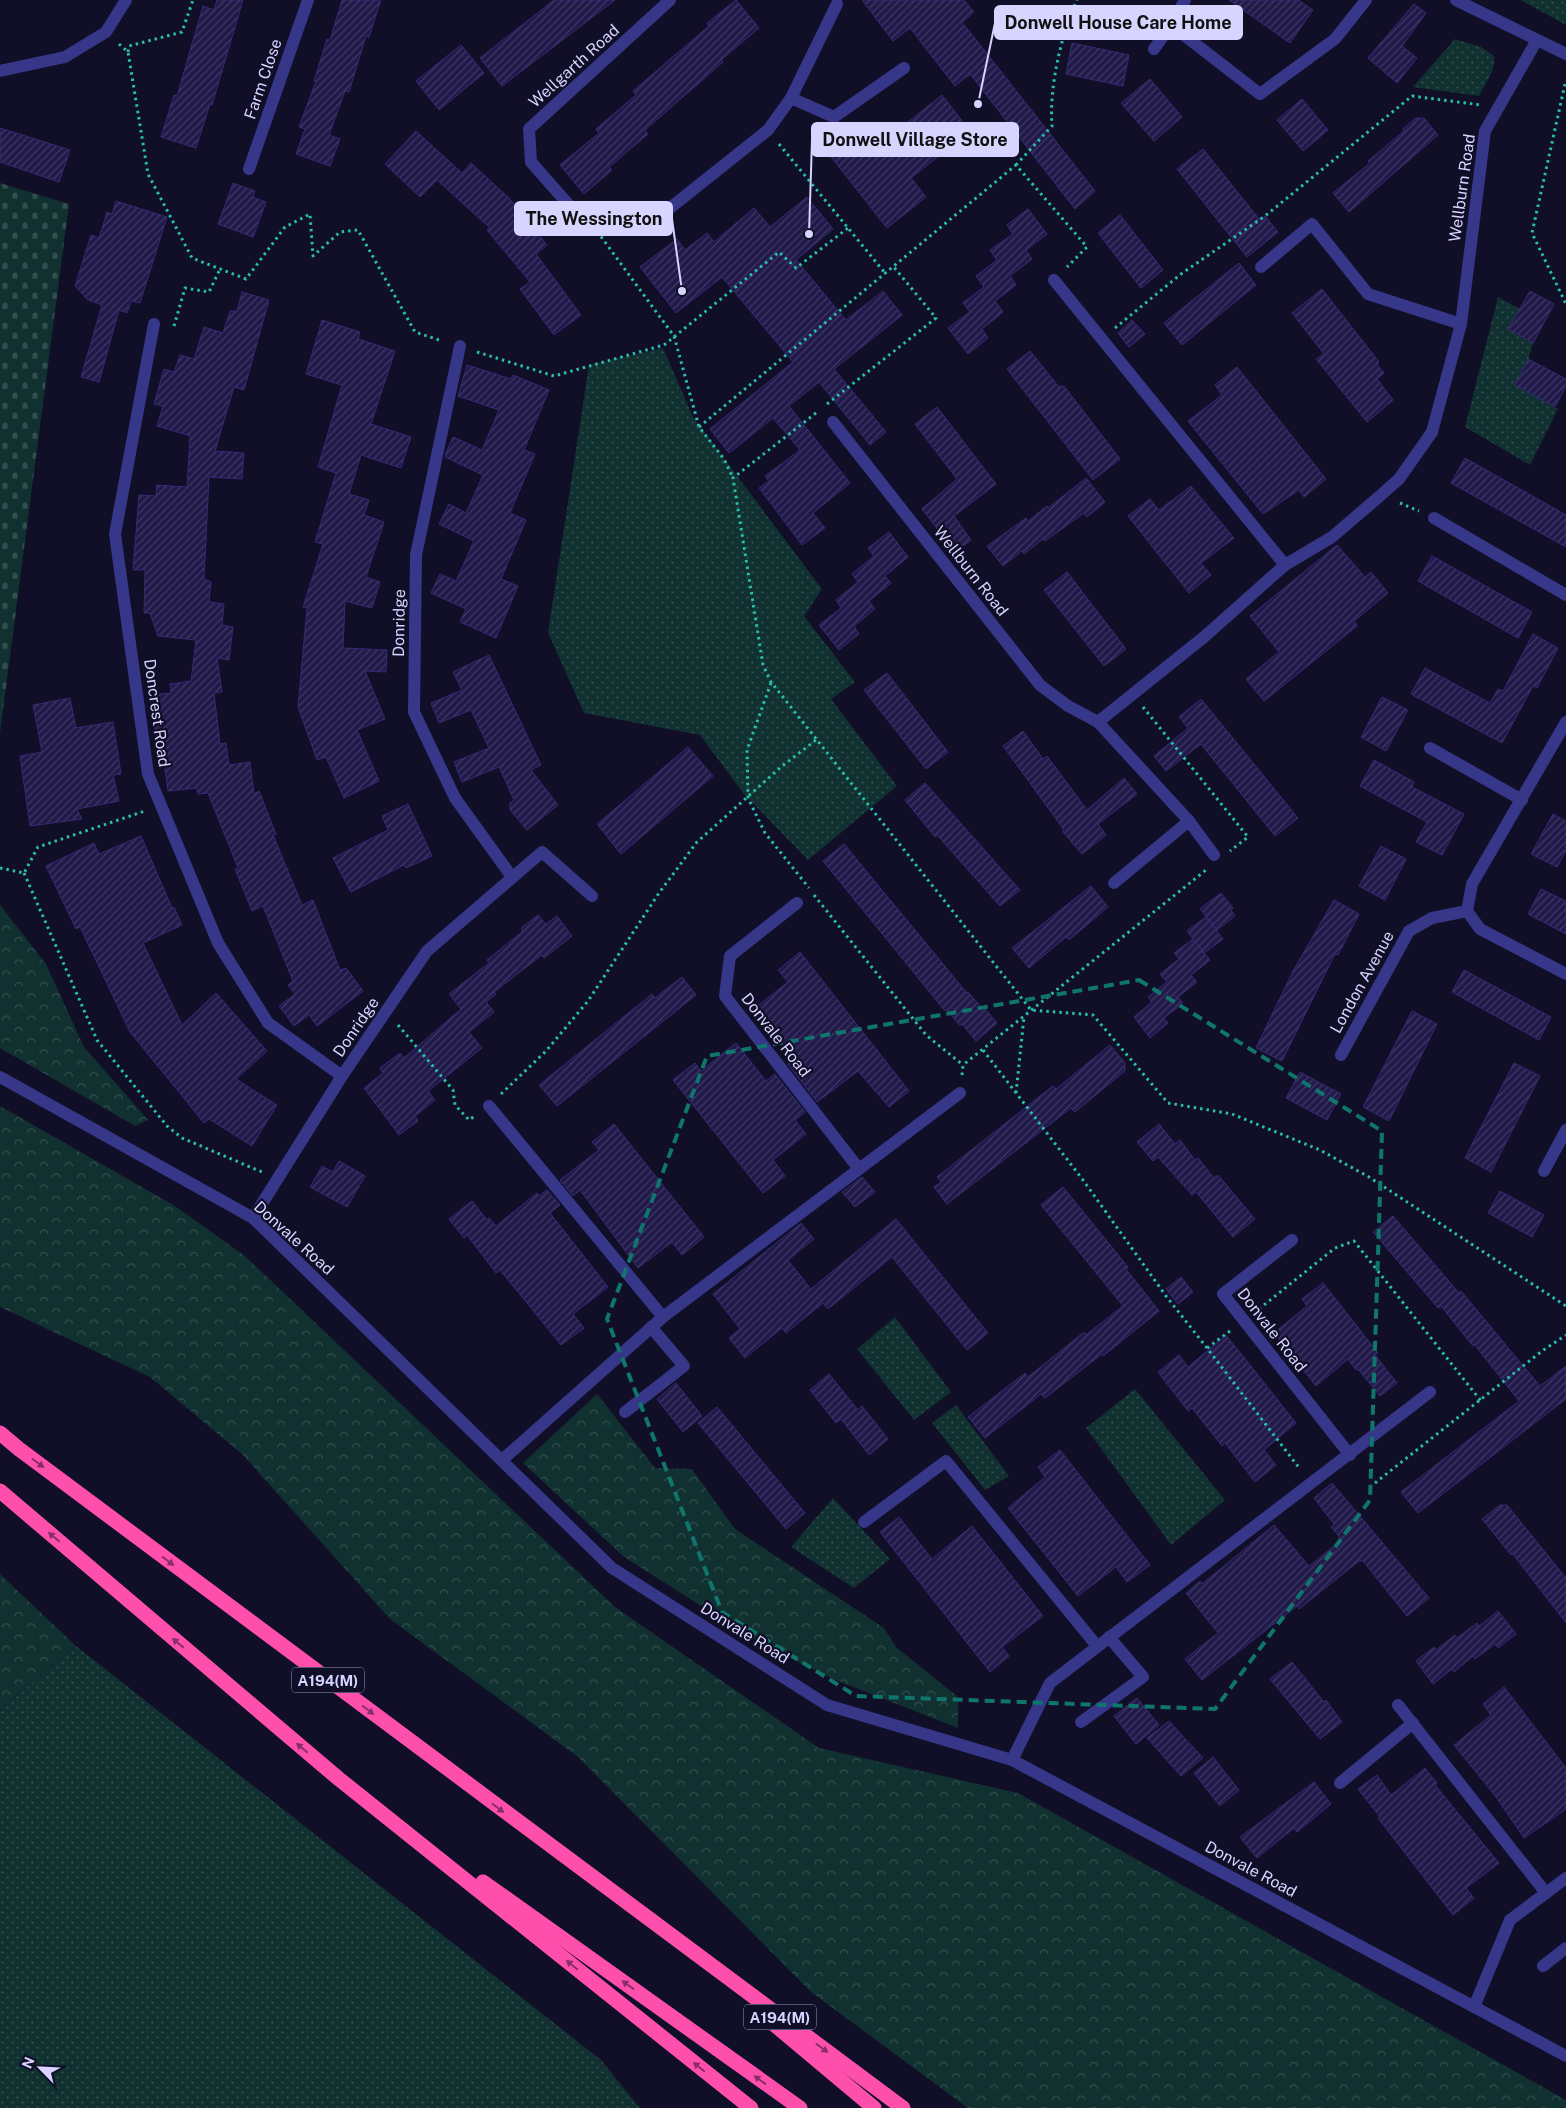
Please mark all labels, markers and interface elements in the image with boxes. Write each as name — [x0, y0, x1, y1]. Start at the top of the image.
callout: Donwell House Care Home — [995, 6, 1242, 39]
text: Donwell House Care Home — [1004, 12, 1232, 33]
street label: Wellgarth Road — [525, 20, 623, 112]
street label: Farm Close — [240, 36, 286, 122]
callout: Donwell Village Store — [812, 123, 1018, 156]
text: Donwell Village Store — [822, 129, 1008, 150]
street label: Wellburn Road — [1445, 133, 1479, 243]
callout: The Wessington — [515, 202, 672, 235]
text: The Wessington — [526, 208, 662, 229]
street label: Wellburn Road — [930, 522, 1012, 620]
street label: Donridge — [389, 589, 409, 657]
street label: Doncrest Road — [140, 658, 174, 768]
street label: London Avenue — [1326, 928, 1398, 1036]
street label: Donvale Road — [737, 989, 815, 1081]
street label: Donridge — [329, 994, 383, 1060]
street label: Donvale Road — [250, 1197, 338, 1279]
street label: Donvale Road — [1233, 1284, 1311, 1376]
one-way arrow — [31, 1458, 44, 1469]
one-way arrow — [48, 1532, 61, 1543]
one-way arrow — [161, 1555, 174, 1566]
street label: Donvale Road — [697, 1598, 793, 1668]
one-way arrow — [172, 1637, 185, 1648]
road number: A194(M) — [292, 1668, 364, 1692]
one-way arrow — [361, 1705, 374, 1716]
one-way arrow — [297, 1742, 309, 1754]
one-way arrow — [491, 1802, 504, 1813]
street label: Donvale Road — [1202, 1837, 1300, 1901]
one-way arrow — [566, 1960, 579, 1971]
one-way arrow — [621, 1980, 635, 1990]
road number: A194(M) — [744, 2004, 816, 2030]
north arrow — [15, 2043, 65, 2093]
one-way arrow — [815, 2043, 828, 2054]
text: N — [19, 2054, 38, 2071]
one-way arrow — [693, 2061, 706, 2072]
one-way arrow — [753, 2075, 767, 2085]

